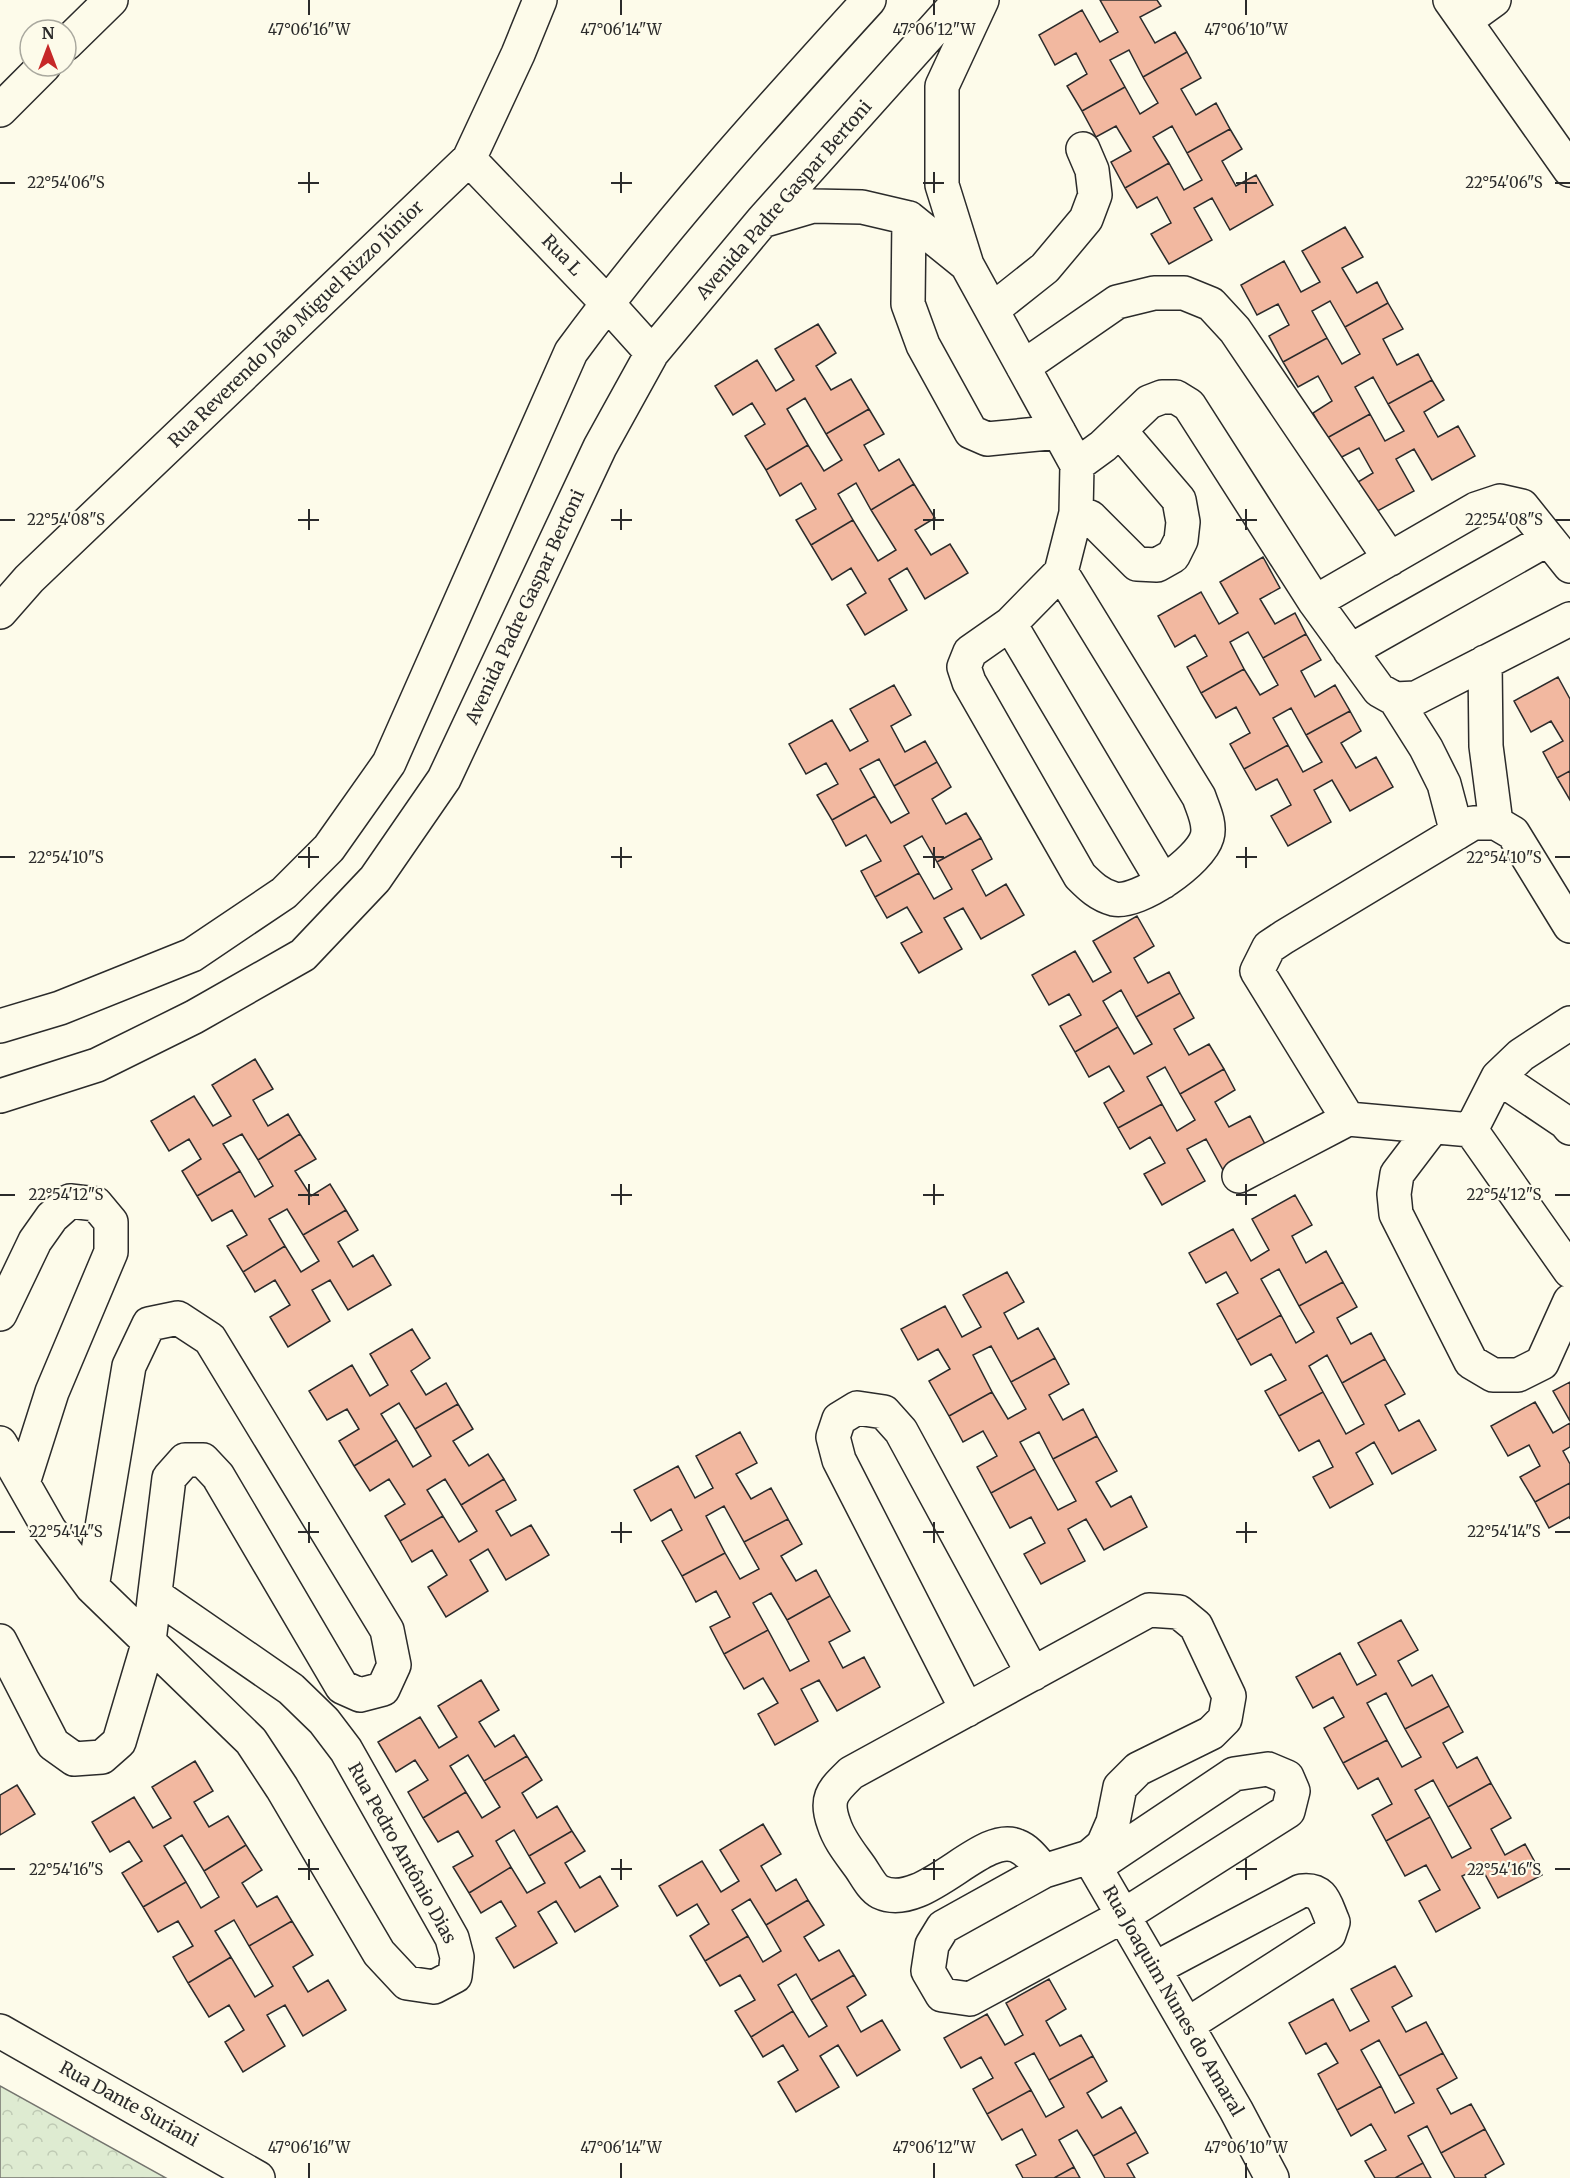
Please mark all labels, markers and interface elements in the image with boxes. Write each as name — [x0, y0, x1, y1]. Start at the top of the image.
north arrow — [18, 18, 78, 78]
text: 47°06'16"W — [268, 20, 351, 39]
text: 47°06'14"W — [580, 20, 663, 39]
text: 47°06'12"W — [892, 20, 977, 39]
text: 47°06'10"W — [1204, 20, 1289, 39]
text: N — [42, 23, 55, 43]
street label: Avenida Padre Gaspar Bertoni — [690, 95, 877, 305]
text: 22°54'06"S — [27, 173, 105, 192]
text: 22°54'06"S — [1465, 173, 1543, 192]
street label: Rua Reverendo João Miguel Rizzo Júnior — [163, 195, 428, 452]
street label: Rua L — [537, 229, 588, 280]
street label: Avenida Padre Gaspar Bertoni — [459, 486, 589, 729]
text: 22°54'08"S — [27, 510, 105, 529]
text: 22°54'08"S — [1465, 510, 1543, 529]
text: 22°54'10"S — [28, 848, 104, 867]
text: 22°54'10"S — [1466, 848, 1542, 867]
text: 22°54'12"S — [29, 1185, 104, 1204]
text: 22°54'12"S — [1467, 1185, 1542, 1204]
text: 22°54'14"S — [29, 1522, 103, 1541]
text: 22°54'14"S — [1467, 1522, 1541, 1541]
street label: Rua Pedro Antônio Dias — [343, 1758, 462, 1947]
text: 22°54'16"S — [29, 1860, 103, 1879]
text: 22°54'16"S — [1467, 1860, 1541, 1879]
street label: Rua Joaquim Nunes do Amaral — [1098, 1881, 1249, 2121]
street label: Rua Dante Suriani — [56, 2056, 203, 2151]
text: 47°06'16"W — [268, 2138, 351, 2157]
text: 47°06'14"W — [580, 2138, 663, 2157]
text: 47°06'12"W — [892, 2138, 977, 2157]
text: 47°06'10"W — [1204, 2138, 1289, 2157]

